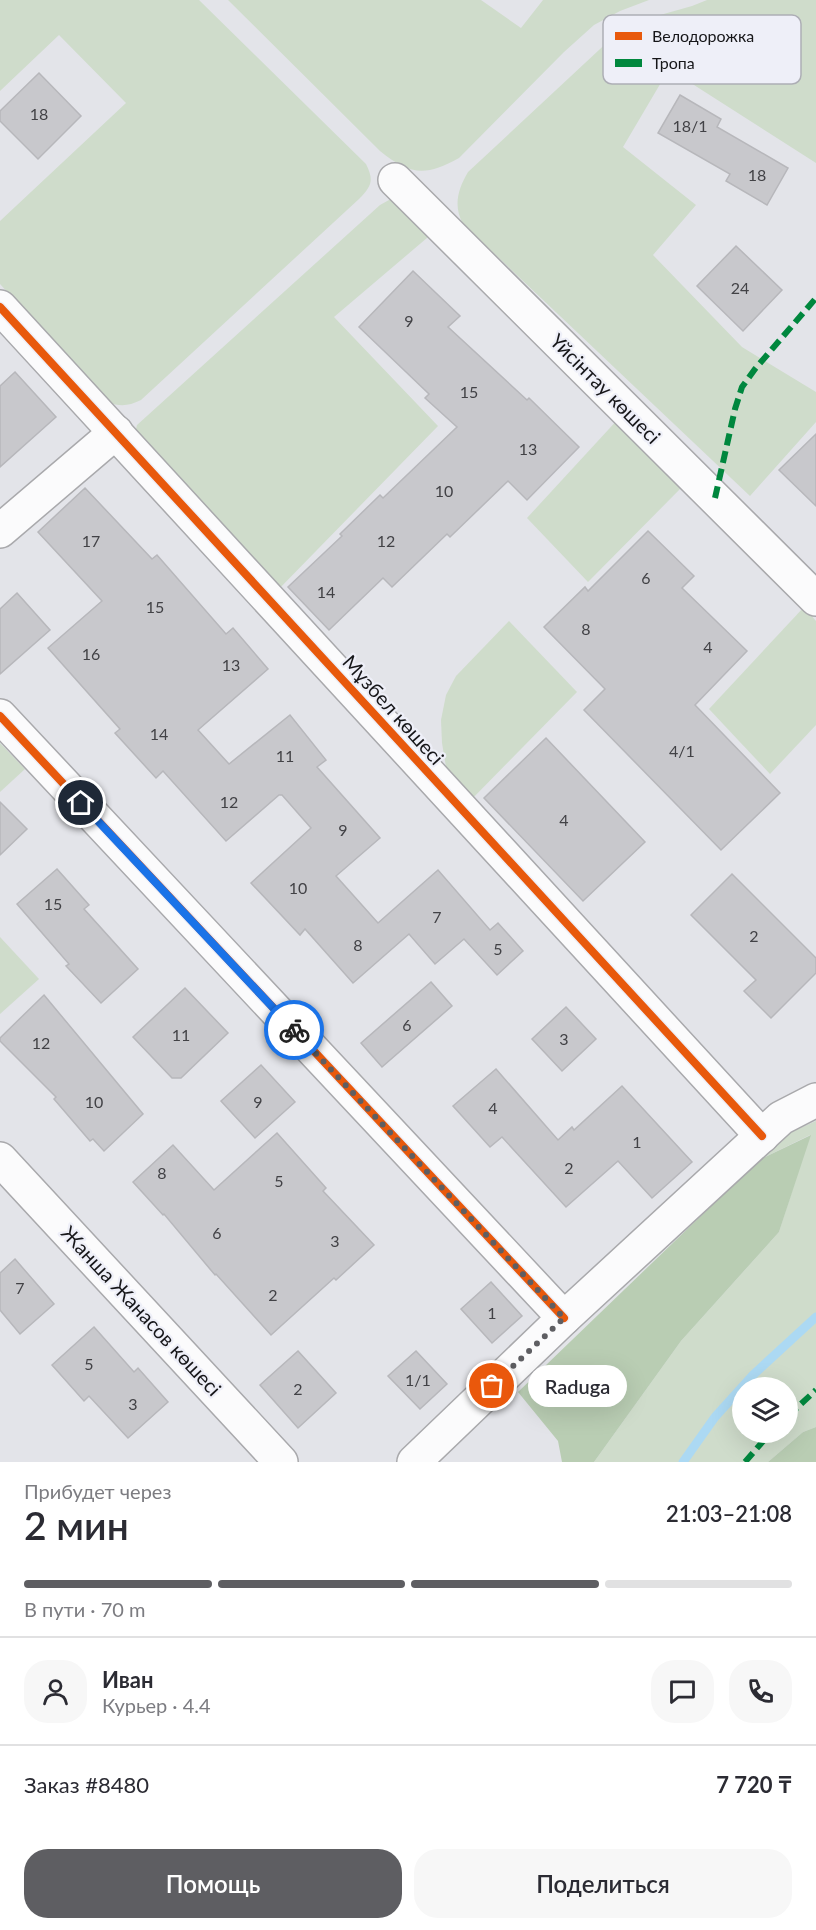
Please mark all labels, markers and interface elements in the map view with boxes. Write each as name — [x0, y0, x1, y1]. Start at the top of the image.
legend — [603, 15, 801, 84]
text: Велодорожка — [652, 26, 754, 45]
text: Тропа — [652, 53, 695, 72]
house number: 18 — [30, 104, 48, 123]
house number: 18/1 — [672, 116, 708, 135]
house number: 18 — [748, 165, 766, 184]
house number: 24 — [731, 278, 749, 297]
house number: 9 — [404, 311, 414, 330]
street label: Үйсінтау көшесі — [546, 328, 666, 448]
house number: 15 — [460, 382, 478, 401]
house number: 13 — [519, 439, 537, 458]
house number: 10 — [435, 481, 453, 500]
house number: 17 — [82, 531, 100, 550]
house number: 12 — [377, 531, 395, 550]
house number: 6 — [641, 568, 651, 587]
house number: 14 — [317, 582, 335, 601]
house number: 15 — [146, 597, 164, 616]
house number: 8 — [581, 619, 591, 638]
house number: 4 — [703, 637, 713, 656]
house number: 16 — [82, 644, 100, 663]
street label: Мұзбел көшесі — [338, 650, 449, 769]
house number: 13 — [222, 655, 240, 674]
house number: 14 — [150, 724, 168, 743]
house number: 4/1 — [669, 741, 695, 760]
house number: 11 — [276, 746, 294, 765]
pin — [55, 777, 106, 828]
icon: home — [64, 786, 97, 819]
house number: 12 — [220, 792, 238, 811]
house number: 4 — [559, 810, 569, 829]
house number: 9 — [338, 820, 348, 839]
house number: 10 — [289, 878, 307, 897]
house number: 15 — [44, 894, 62, 913]
house number: 7 — [432, 907, 442, 926]
house number: 2 — [749, 926, 759, 945]
house number: 8 — [353, 935, 363, 954]
house number: 5 — [493, 939, 503, 958]
courier — [264, 1000, 324, 1060]
icon: bike — [278, 1014, 311, 1047]
house number: 6 — [402, 1015, 412, 1034]
house number: 11 — [172, 1025, 190, 1044]
house number: 3 — [559, 1029, 569, 1048]
house number: 12 — [32, 1033, 50, 1052]
house number: 10 — [85, 1092, 103, 1111]
house number: 9 — [253, 1092, 263, 1111]
house number: 4 — [488, 1098, 498, 1117]
house number: 1 — [632, 1132, 642, 1151]
house number: 2 — [564, 1158, 574, 1177]
house number: 8 — [157, 1163, 167, 1182]
house number: 5 — [274, 1171, 284, 1190]
street label: Жанша Жанасов көшесі — [57, 1220, 227, 1400]
house number: 6 — [212, 1223, 222, 1242]
house number: 3 — [330, 1231, 340, 1250]
house number: 7 — [15, 1278, 25, 1297]
house number: 2 — [268, 1285, 278, 1304]
house number: 1 — [487, 1303, 497, 1322]
house number: 5 — [84, 1354, 94, 1373]
pin — [466, 1360, 517, 1411]
callout: Raduga — [528, 1365, 627, 1407]
icon: bag — [475, 1369, 508, 1402]
house number: 1/1 — [405, 1370, 431, 1389]
text: Raduga — [545, 1374, 610, 1398]
map controls — [732, 1377, 798, 1443]
button: layers — [732, 1377, 798, 1443]
house number: 2 — [293, 1379, 303, 1398]
house number: 3 — [128, 1394, 138, 1413]
text: Прибудет через — [24, 1479, 171, 1503]
text: 21:03–21:08 — [666, 1500, 792, 1527]
text: 2 мин — [24, 1502, 129, 1548]
text: В пути · 70 m — [24, 1597, 145, 1621]
button: person — [24, 1660, 87, 1723]
button: chat — [651, 1660, 714, 1723]
button: phone — [729, 1660, 792, 1723]
text: Иван — [102, 1666, 154, 1693]
text: Курьер · 4.4 — [102, 1693, 211, 1717]
text: Заказ #8480 — [24, 1771, 149, 1798]
text: 7 720 ₸ — [716, 1771, 792, 1798]
button: Помощь — [24, 1849, 402, 1918]
button: Поделиться — [414, 1849, 792, 1918]

